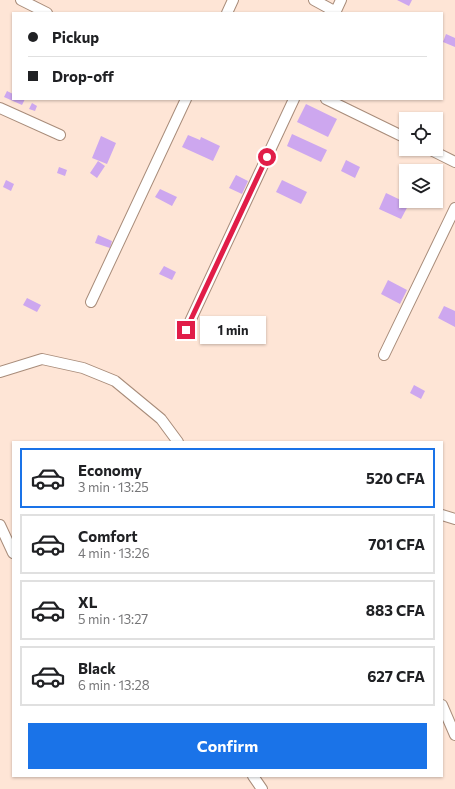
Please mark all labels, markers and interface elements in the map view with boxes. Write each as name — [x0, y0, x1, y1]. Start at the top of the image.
text: Pickup — [52, 28, 99, 46]
text: Drop-off — [52, 67, 114, 85]
map controls — [399, 112, 443, 208]
button: locate — [399, 112, 443, 156]
route start — [258, 148, 276, 166]
button: layers — [399, 164, 443, 208]
callout: 1 min — [200, 316, 266, 344]
route end — [177, 321, 195, 339]
text: 1 min — [218, 322, 248, 338]
icon: car — [30, 460, 66, 496]
text: Economy — [78, 461, 142, 479]
text: 520 CFA — [366, 469, 425, 487]
text: 3 min · 13:25 — [78, 479, 149, 495]
icon: car — [30, 526, 66, 562]
text: Comfort — [78, 527, 138, 545]
text: 701 CFA — [368, 535, 425, 553]
text: 4 min · 13:26 — [78, 545, 150, 561]
icon: car — [30, 592, 66, 628]
text: XL — [78, 593, 97, 611]
text: 883 CFA — [366, 601, 425, 619]
text: 5 min · 13:27 — [78, 611, 148, 627]
icon: car — [30, 658, 66, 694]
text: Black — [78, 659, 116, 677]
text: 627 CFA — [367, 667, 425, 685]
text: 6 min · 13:28 — [78, 677, 150, 693]
button: Confirm — [28, 723, 427, 769]

